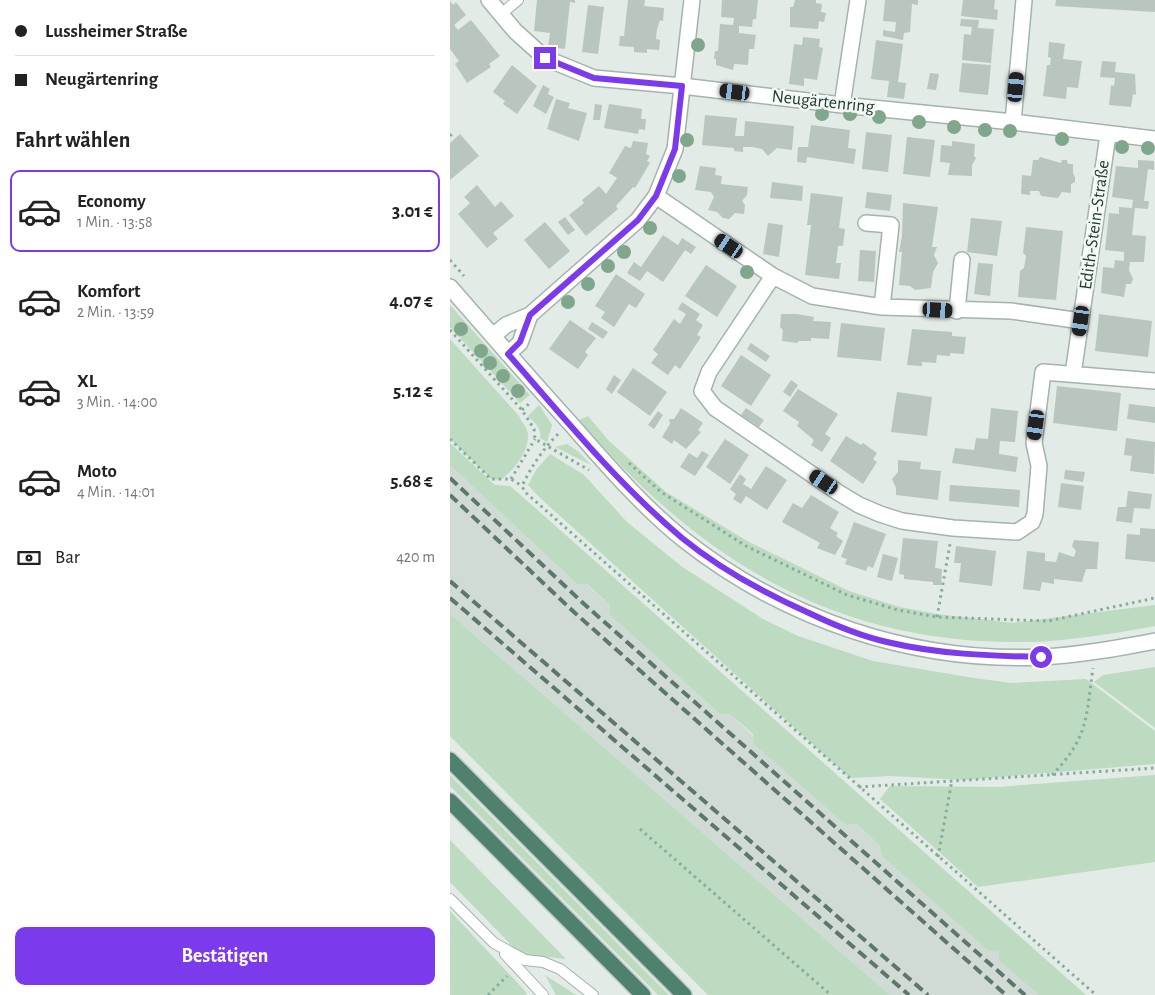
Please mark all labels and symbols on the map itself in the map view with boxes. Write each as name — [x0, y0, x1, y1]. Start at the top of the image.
route end — [534, 47, 556, 69]
car — [1007, 71, 1024, 103]
car — [719, 83, 750, 101]
street label: Neugärtenring — [771, 88, 875, 116]
street label: Edith-Stein-Straße — [1077, 159, 1113, 291]
car — [712, 231, 745, 261]
car — [922, 302, 953, 318]
car — [1071, 305, 1090, 337]
car — [1026, 409, 1045, 441]
car — [807, 467, 840, 497]
route start — [1030, 646, 1052, 668]

